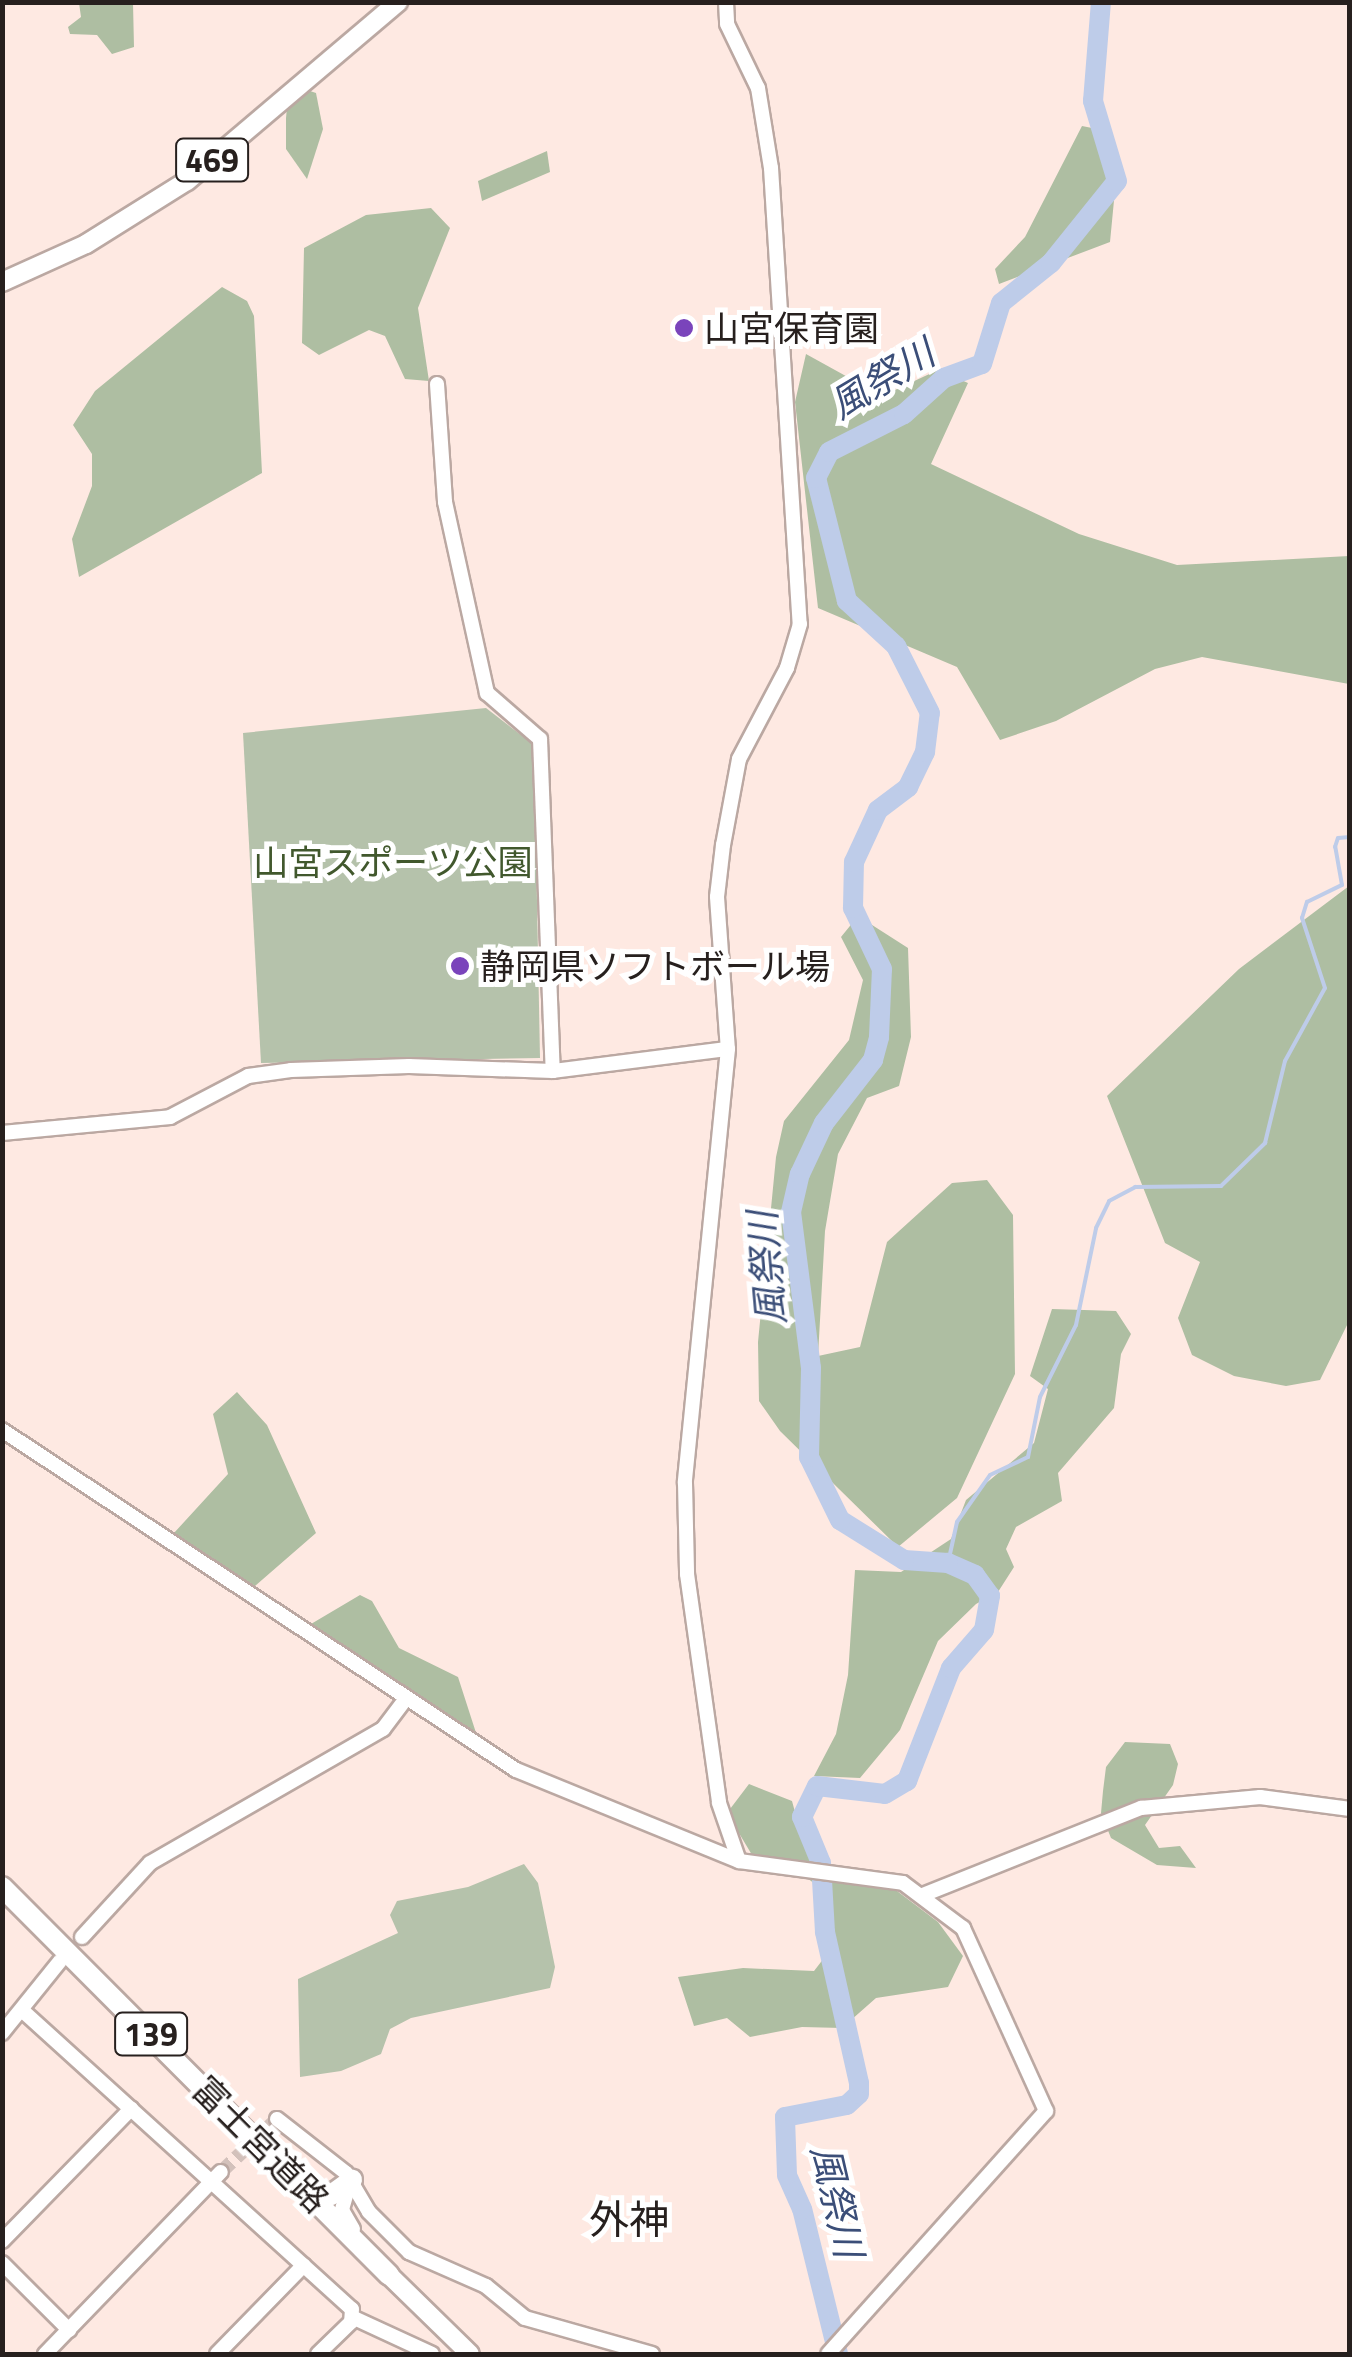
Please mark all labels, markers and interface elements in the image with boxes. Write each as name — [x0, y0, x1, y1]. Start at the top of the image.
road number: 469 — [174, 133, 250, 187]
place label: 山宮保育園 — [704, 307, 879, 349]
marker: 山宮保育園 — [673, 317, 695, 339]
water label: 風祭川 — [821, 330, 943, 428]
park label: 山宮スポーツ公園 — [253, 841, 533, 883]
place label: 静岡県ソフトボール場 — [480, 945, 830, 987]
marker: 静岡県ソフトボール場 — [449, 955, 471, 977]
water label: 風祭川 — [739, 1209, 795, 1327]
road number: 139 — [114, 2007, 188, 2061]
street label: 富士宮道路 — [184, 2067, 338, 2221]
water label: 風祭川 — [802, 2140, 872, 2262]
district label: 外神 — [589, 2196, 669, 2244]

